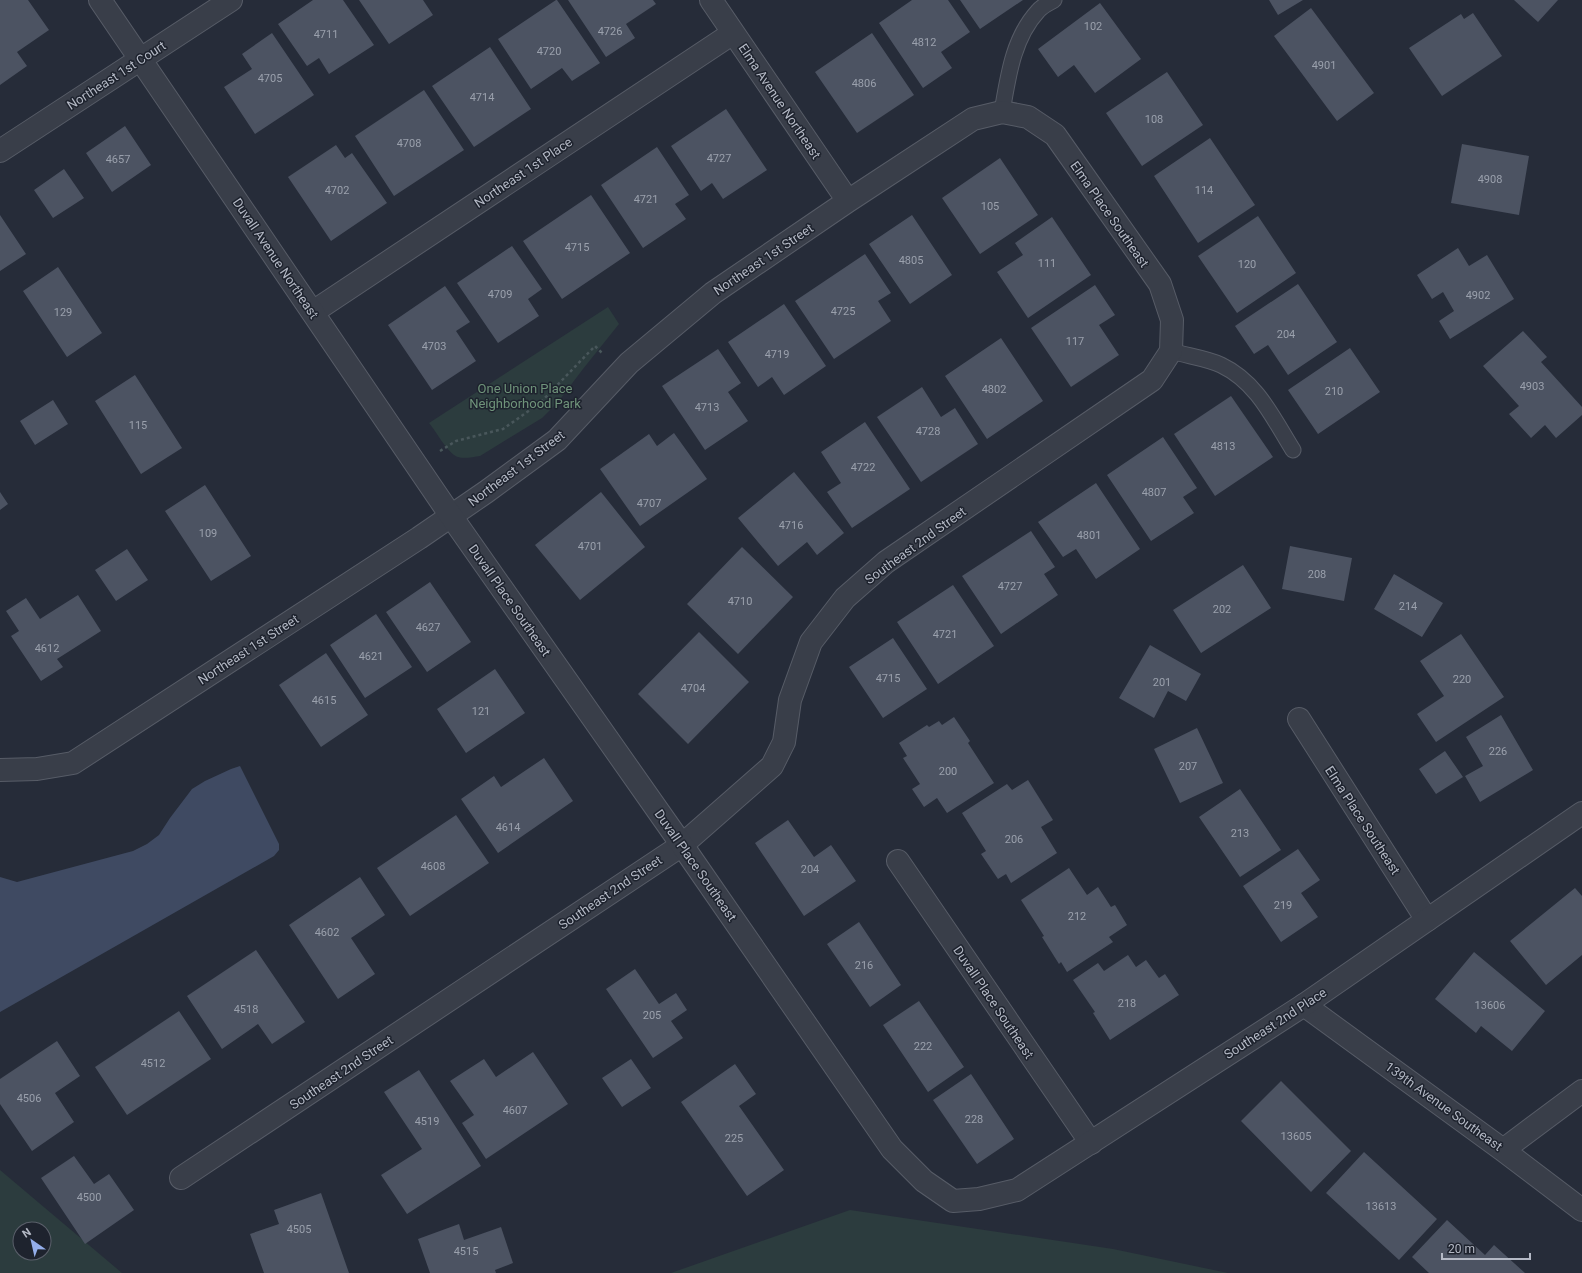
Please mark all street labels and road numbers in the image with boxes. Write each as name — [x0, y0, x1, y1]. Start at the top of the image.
street label: Northeast 1st Court — [64, 38, 168, 113]
street label: Elma Avenue Northeast — [735, 41, 824, 162]
street label: Northeast 1st Place — [472, 134, 575, 211]
street label: Elma Place Southeast — [1067, 158, 1152, 270]
street label: Duvall Avenue Northeast — [230, 195, 322, 321]
street label: Northeast 1st Street — [711, 221, 816, 298]
street label: Northeast 1st Street — [465, 427, 567, 510]
street label: Southeast 2nd Street — [862, 504, 969, 587]
street label: Duvall Place Southeast — [465, 542, 554, 659]
street label: Northeast 1st Street — [195, 611, 301, 688]
street label: Elma Place Southeast — [1322, 763, 1403, 877]
street label: Duvall Place Southeast — [651, 807, 740, 924]
street label: Southeast 2nd Street — [556, 852, 665, 933]
street label: Duvall Place Southeast — [950, 943, 1037, 1061]
street label: Southeast 2nd Place — [1221, 985, 1329, 1062]
street label: Southeast 2nd Street — [287, 1032, 396, 1113]
street label: 139th Avenue Southeast — [1382, 1059, 1505, 1154]

